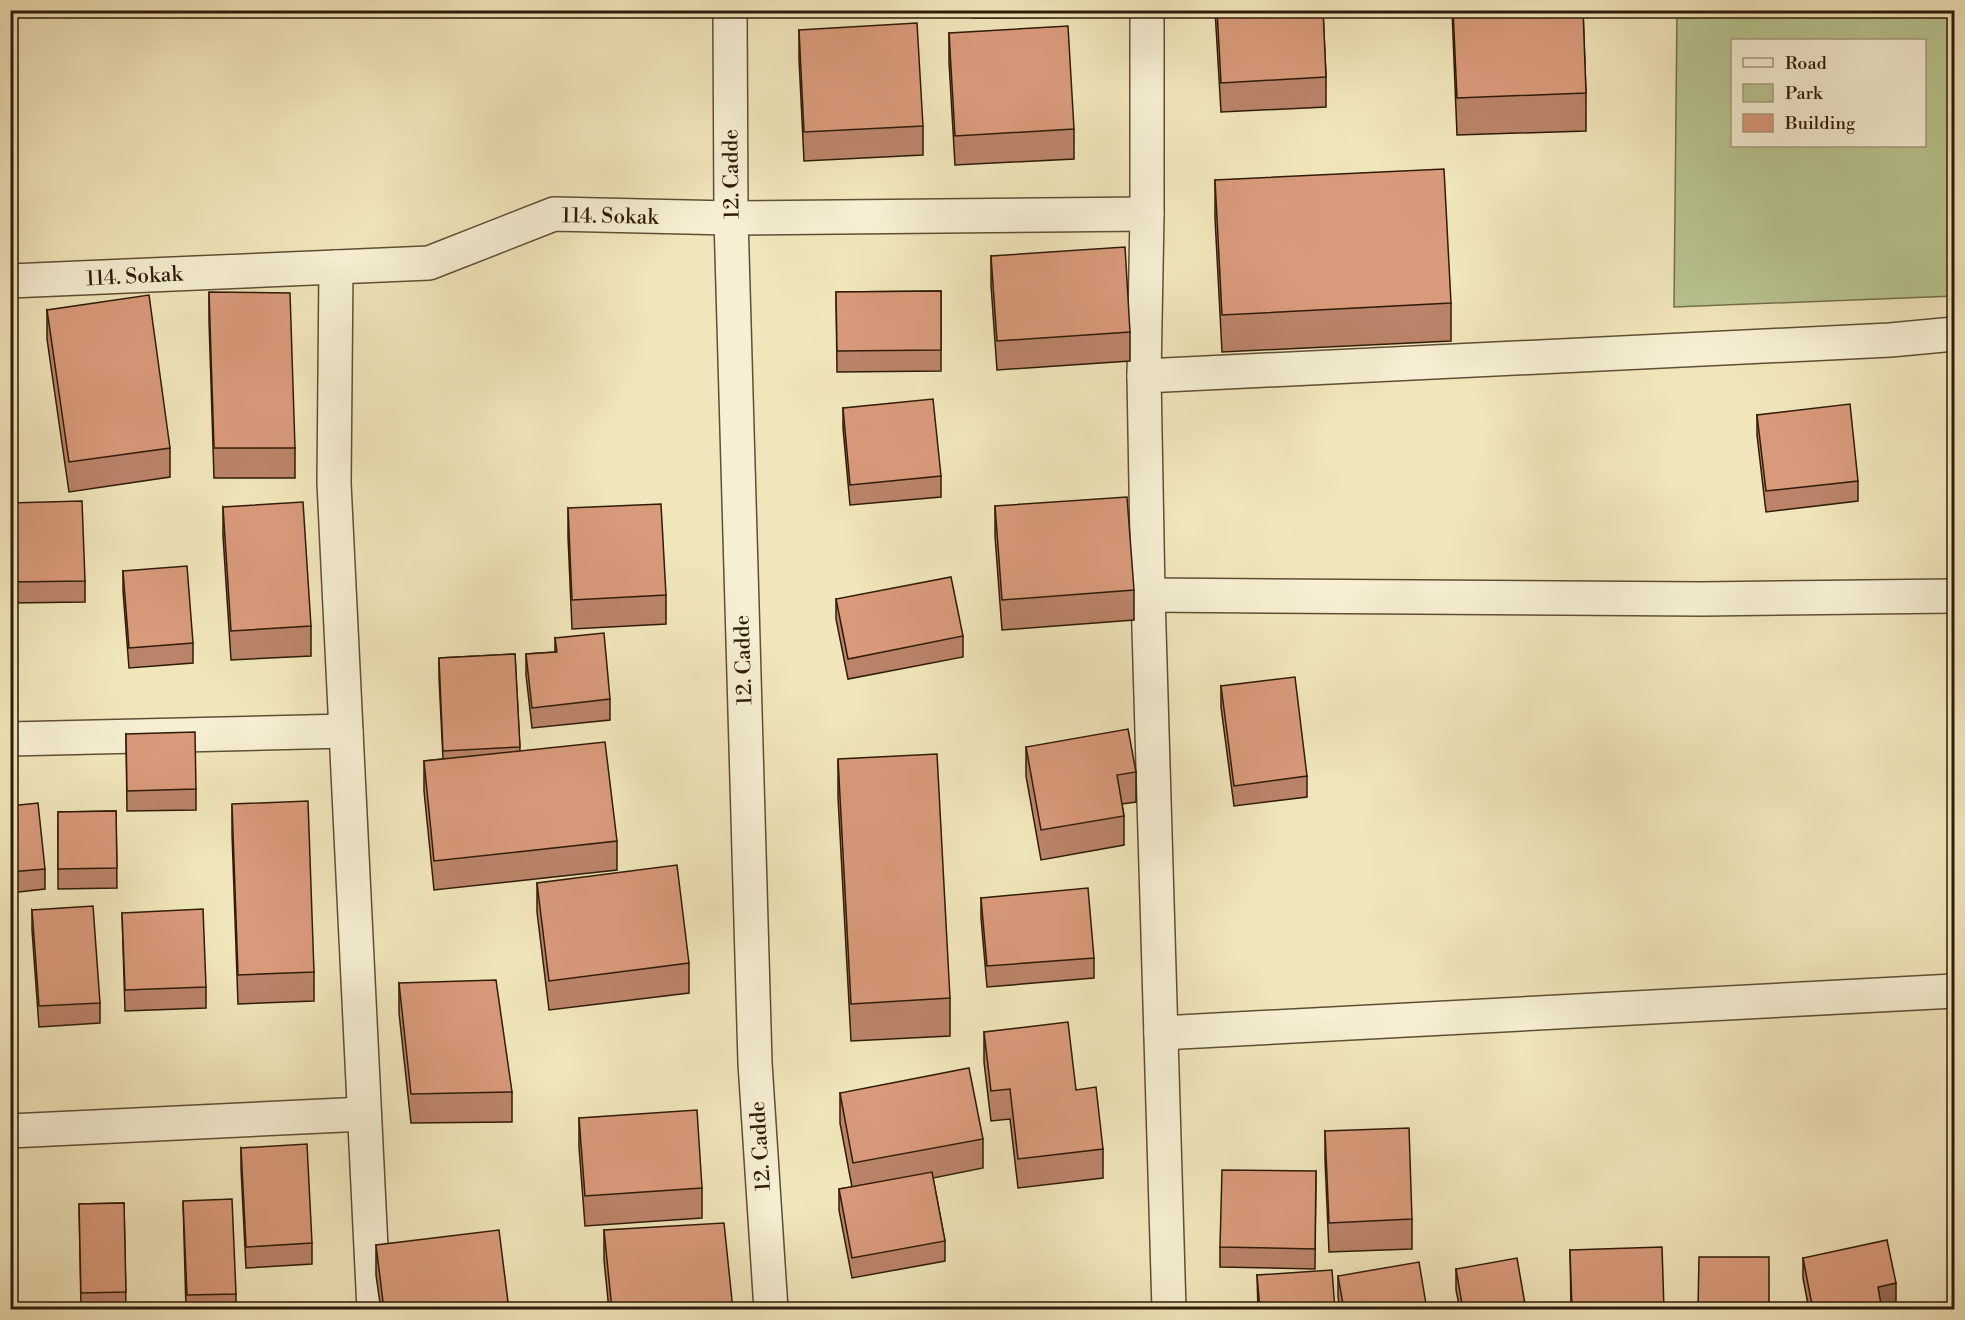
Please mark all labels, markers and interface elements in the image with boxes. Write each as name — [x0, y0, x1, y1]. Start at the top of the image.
legend — [1731, 39, 1926, 147]
text: Road — [1785, 52, 1828, 75]
text: Park — [1785, 82, 1824, 105]
text: Building — [1784, 112, 1856, 135]
street label: 12. Cadde — [718, 129, 746, 219]
street label: 114. Sokak — [561, 203, 660, 231]
street label: 114. Sokak — [85, 261, 184, 293]
street label: 12. Cadde — [729, 615, 759, 705]
street label: 12. Cadde — [745, 1100, 777, 1192]

